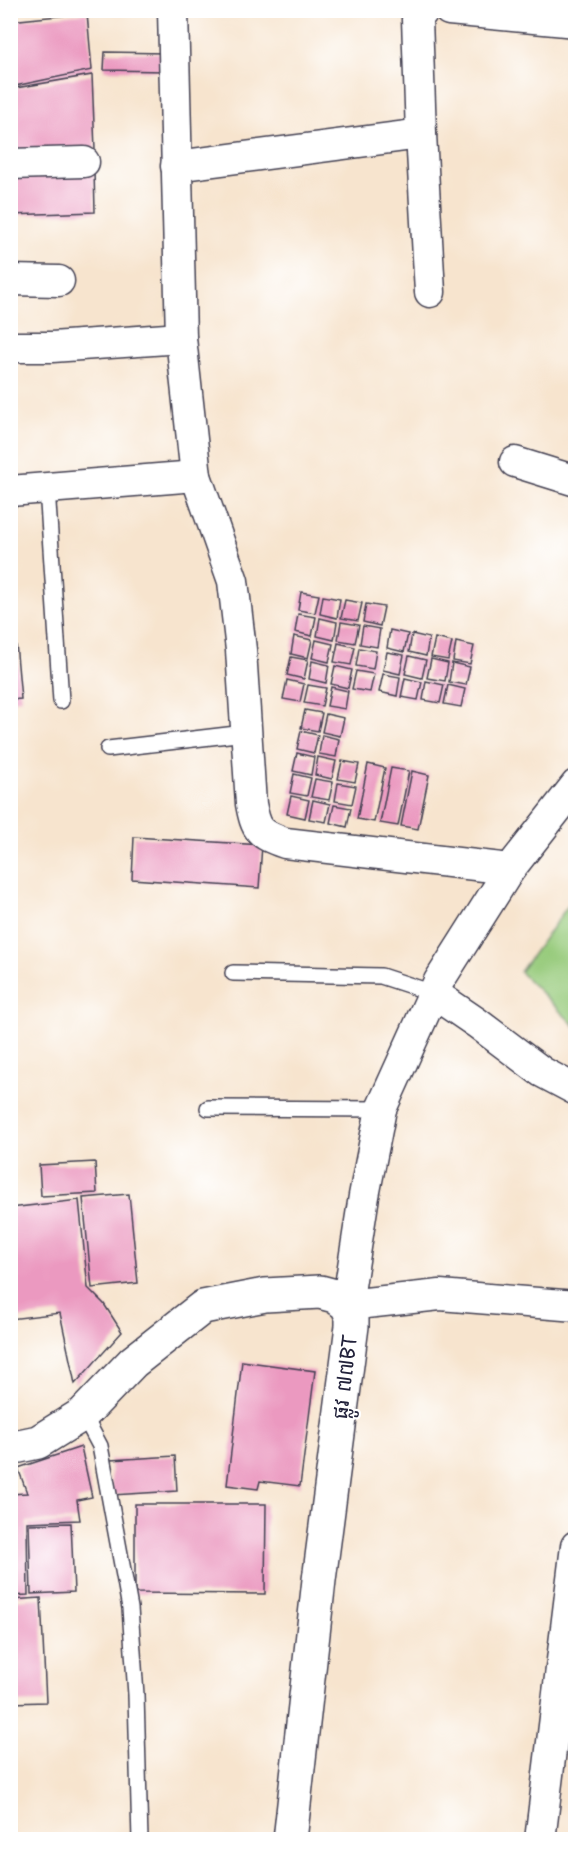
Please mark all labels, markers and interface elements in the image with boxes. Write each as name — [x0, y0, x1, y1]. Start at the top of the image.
street label: ផ្លូវ ៧៧BT — [326, 1333, 369, 1421]

